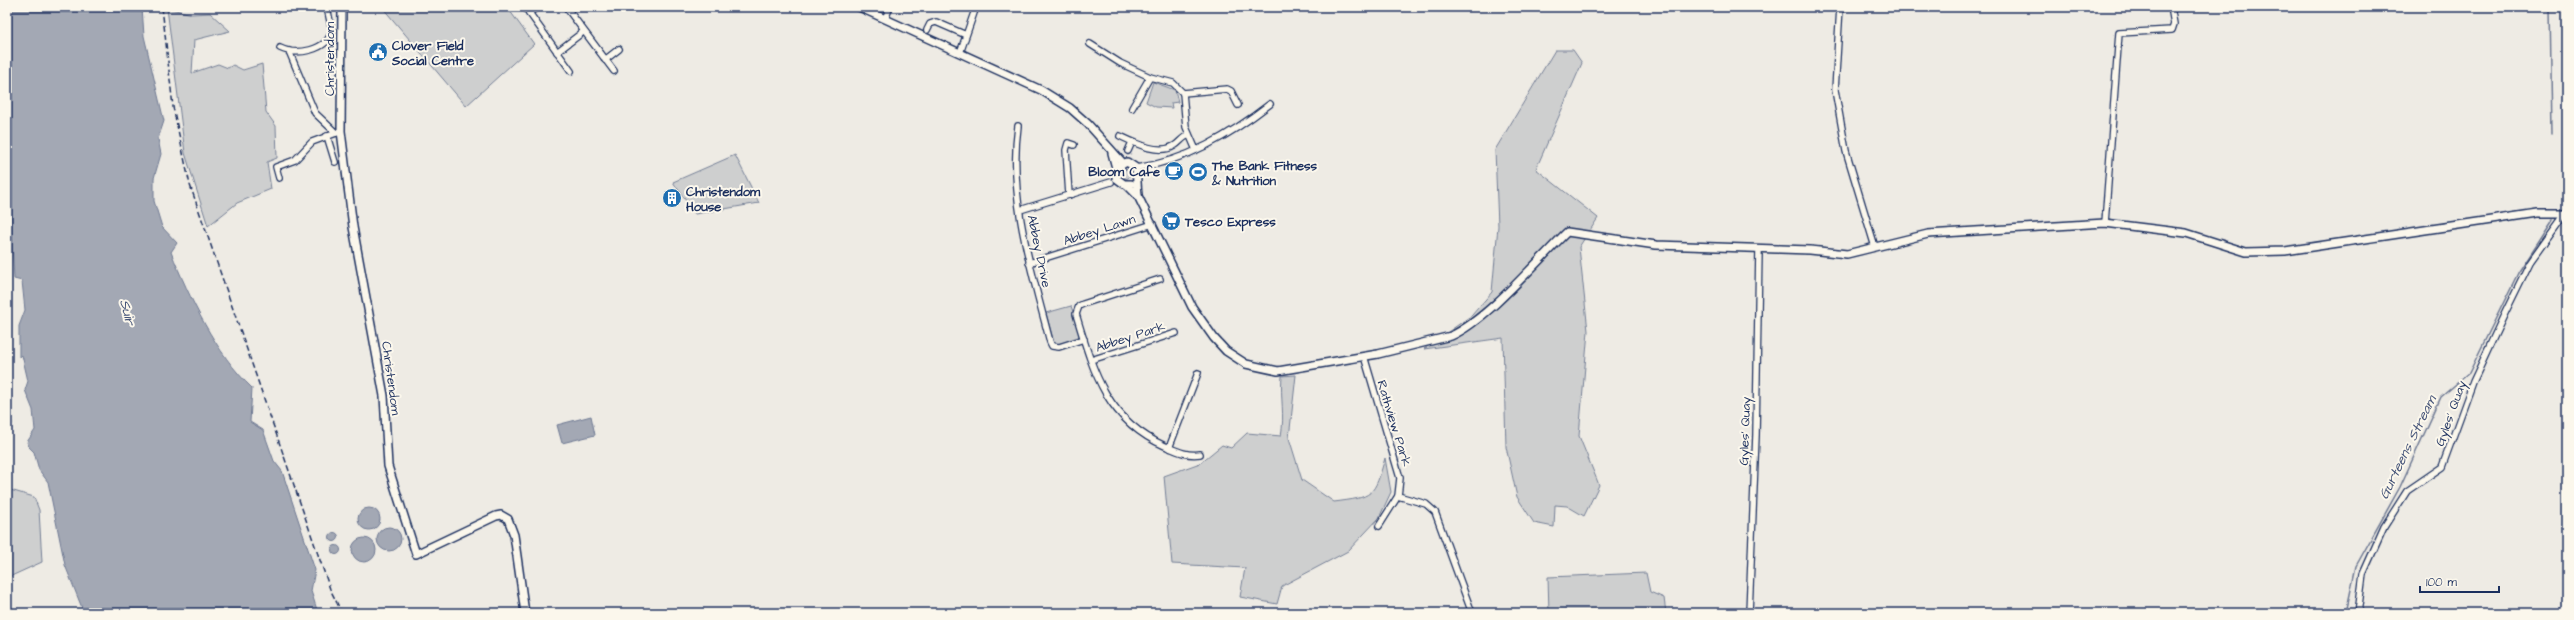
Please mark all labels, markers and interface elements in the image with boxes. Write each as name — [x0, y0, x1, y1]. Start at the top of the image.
street label: Christendom — [321, 21, 339, 96]
place label: Clover Field Social Centre — [391, 37, 474, 70]
public building icon: Clover Field Social Centre — [367, 41, 389, 63]
place label: The Bank Fitness & Nutrition — [1211, 157, 1318, 190]
cafe icon: Bloom Cafe — [1163, 160, 1185, 182]
sports icon: The Bank Fitness & Nutrition — [1187, 161, 1209, 183]
place label: Bloom Cafe — [1088, 163, 1160, 181]
place label: Christendom House — [686, 183, 761, 216]
building icon: Christendom House — [661, 187, 683, 209]
street label: Abbey Lawn — [1061, 210, 1139, 251]
supermarket icon: Tesco Express — [1160, 210, 1182, 232]
street label: Abbey Drive — [1022, 213, 1055, 289]
place label: Tesco Express — [1184, 213, 1276, 232]
water label: Suir — [114, 297, 140, 328]
street label: Abbey Park — [1093, 317, 1168, 358]
street label: Christendom — [377, 340, 405, 417]
street label: Rathview Park — [1372, 378, 1416, 469]
street label: Gyles' Quay — [2431, 378, 2472, 449]
water label: Gurteens Stream — [2374, 390, 2443, 503]
street label: Gyles' Quay — [1735, 396, 1756, 466]
scale bar — [2420, 568, 2499, 594]
text: 100 m — [2426, 574, 2457, 591]

